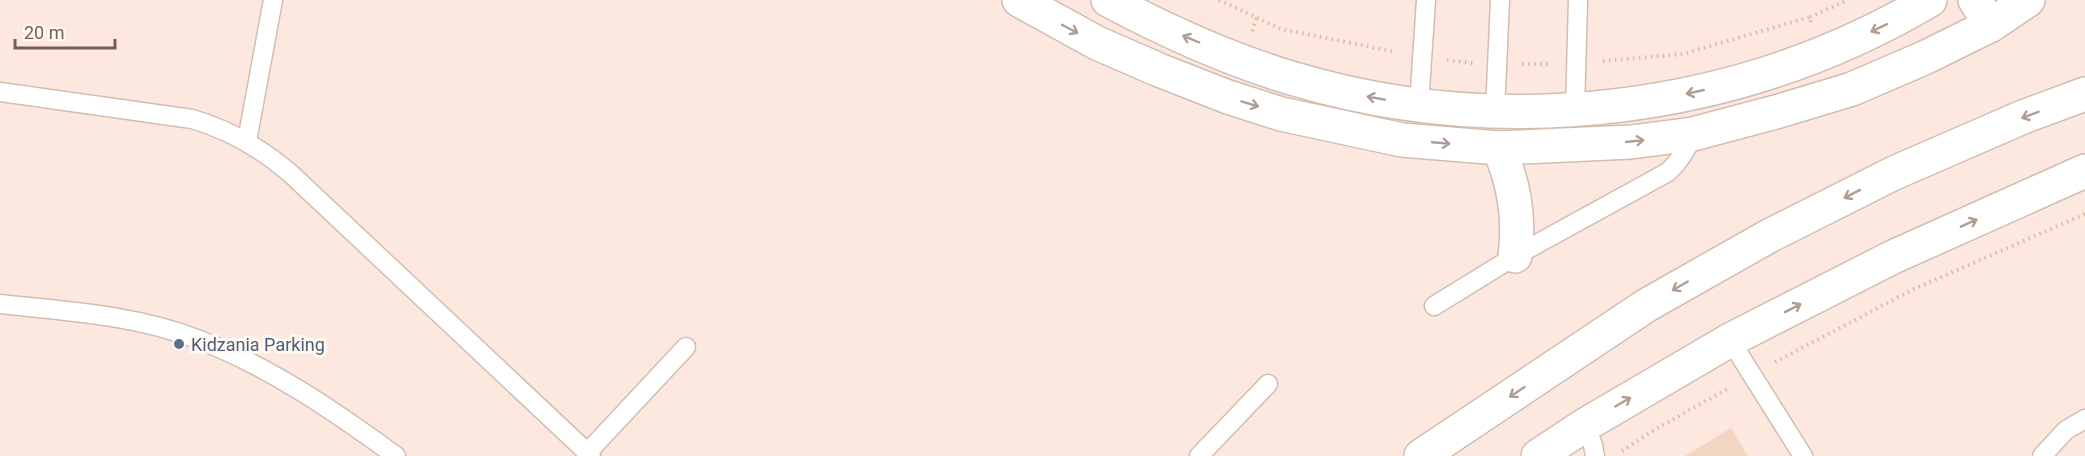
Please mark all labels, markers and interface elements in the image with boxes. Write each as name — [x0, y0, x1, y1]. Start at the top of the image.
scale bar — [15, 12, 116, 50]
text: 20 m — [24, 22, 64, 43]
one-way arrow — [1870, 23, 1888, 35]
one-way arrow — [1061, 24, 1079, 35]
one-way arrow — [1182, 33, 1201, 44]
one-way arrow — [1686, 87, 1705, 98]
one-way arrow — [1367, 92, 1387, 103]
one-way arrow — [1240, 99, 1259, 110]
one-way arrow — [2021, 110, 2040, 121]
one-way arrow — [1625, 135, 1645, 146]
one-way arrow — [1430, 138, 1450, 149]
one-way arrow — [1844, 189, 1862, 201]
one-way arrow — [1959, 217, 1978, 228]
one-way arrow — [1672, 280, 1689, 292]
one-way arrow — [1784, 301, 1802, 313]
place label: Kidzania Parking — [191, 334, 325, 355]
marker: Kidzania Parking — [172, 337, 186, 351]
one-way arrow — [1509, 386, 1525, 398]
one-way arrow — [1614, 396, 1631, 408]

